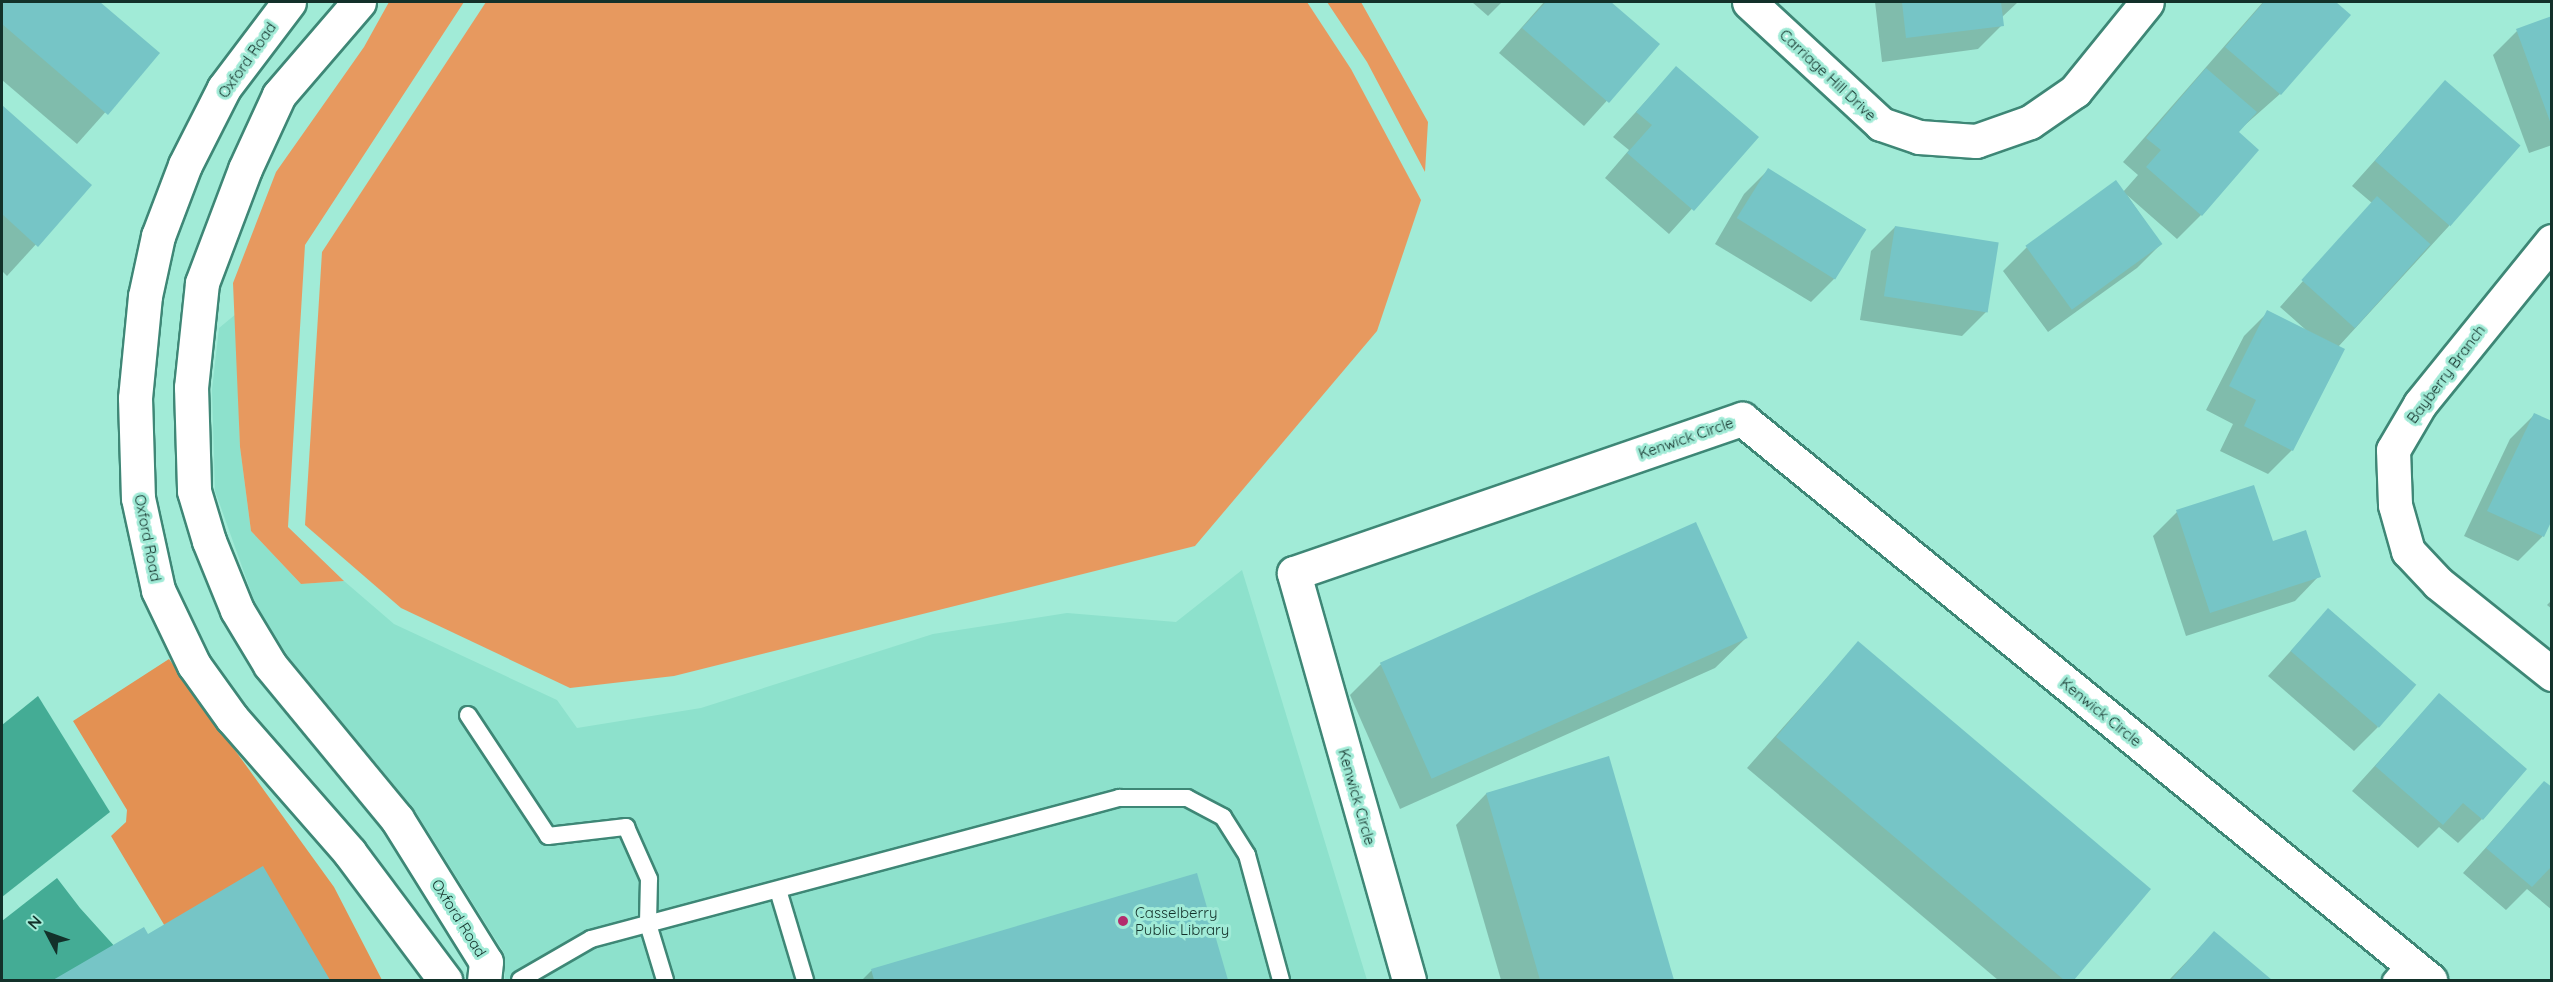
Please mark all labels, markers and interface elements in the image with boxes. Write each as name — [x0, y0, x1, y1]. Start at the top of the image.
street label: Oxford Road — [214, 19, 280, 101]
street label: Carriage Hill Drive — [1776, 26, 1880, 124]
street label: Bayberry Branch — [2403, 321, 2489, 427]
street label: Kenwick Circle — [1636, 413, 1736, 463]
street label: Oxford Road — [131, 493, 165, 583]
street label: Kenwick Circle — [2057, 674, 2145, 750]
street label: Kenwick Circle — [1335, 747, 1379, 847]
street label: Oxford Road — [428, 876, 490, 960]
place label: Casselberry Public Library — [1135, 903, 1229, 938]
north arrow — [18, 904, 78, 964]
text: N — [23, 911, 46, 933]
marker: Casselberry Public Library — [1116, 914, 1130, 928]

